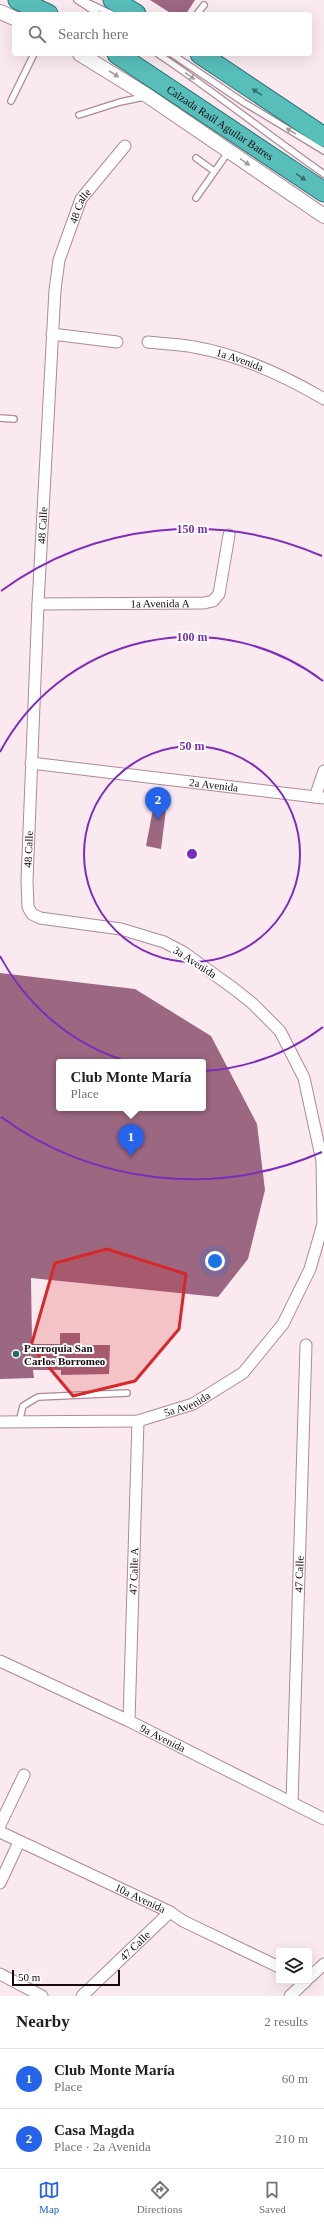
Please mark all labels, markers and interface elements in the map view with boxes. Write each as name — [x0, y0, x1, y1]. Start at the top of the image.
search box — [12, 12, 312, 56]
icon: search — [26, 23, 48, 45]
text: Search here — [58, 26, 128, 42]
one-way arrow — [108, 71, 120, 78]
one-way arrow — [185, 72, 196, 80]
street label: Calzada Raúl Aguilar Batres — [165, 83, 276, 163]
one-way arrow — [251, 88, 262, 96]
one-way arrow — [285, 127, 297, 134]
one-way arrow — [240, 158, 250, 166]
one-way arrow — [295, 173, 307, 180]
street label: 48 Calle — [67, 186, 93, 225]
street label: 1a Avenida — [215, 346, 265, 374]
street label: 48 Calle — [35, 506, 49, 544]
text: 150 m — [177, 522, 208, 536]
street label: 1a Avenida A — [130, 597, 190, 609]
text: 100 m — [177, 630, 208, 644]
text: 50 m — [180, 739, 205, 753]
street label: 2a Avenida — [189, 776, 239, 794]
pin: 2 — [145, 787, 171, 820]
street label: 48 Calle — [22, 830, 35, 868]
centre of rings — [185, 847, 199, 861]
street label: 3a Avenida — [171, 944, 219, 980]
popup — [56, 1059, 206, 1111]
text: Club Monte María — [71, 1069, 191, 1085]
text: Place — [71, 1086, 99, 1101]
pin: 1 — [118, 1124, 144, 1157]
your location — [205, 1251, 225, 1271]
place label: Parroquia San Carlos Borromeo — [24, 1342, 106, 1367]
marker: Parroquia San Carlos Borromeo — [11, 1349, 21, 1359]
street label: 5a Avenida — [162, 1389, 212, 1419]
street label: 47 Calle A — [127, 1547, 140, 1595]
street label: 47 Calle — [292, 1555, 306, 1593]
street label: 9a Avenida — [138, 1722, 187, 1754]
street label: 10a Avenida — [113, 1881, 168, 1915]
street label: 47 Calle — [117, 1928, 152, 1963]
map controls — [276, 1948, 312, 1984]
button: layers — [276, 1948, 312, 1984]
scale bar — [12, 1968, 120, 1987]
text: 50 m — [18, 1971, 40, 1983]
text: Nearby — [16, 2012, 70, 2031]
text: 2 results — [264, 2014, 308, 2029]
text: Club Monte María — [54, 2062, 175, 2078]
text: 1 — [26, 2071, 32, 2086]
text: 60 m — [282, 2071, 308, 2086]
text: Place — [54, 2079, 82, 2094]
text: Casa Magda — [54, 2122, 134, 2138]
text: 2 — [26, 2131, 32, 2146]
text: 210 m — [275, 2131, 308, 2146]
text: Place · 2a Avenida — [54, 2139, 151, 2154]
tab: Map — [38, 2179, 60, 2215]
tab: Directions — [137, 2179, 182, 2215]
tab: Saved — [259, 2179, 286, 2215]

